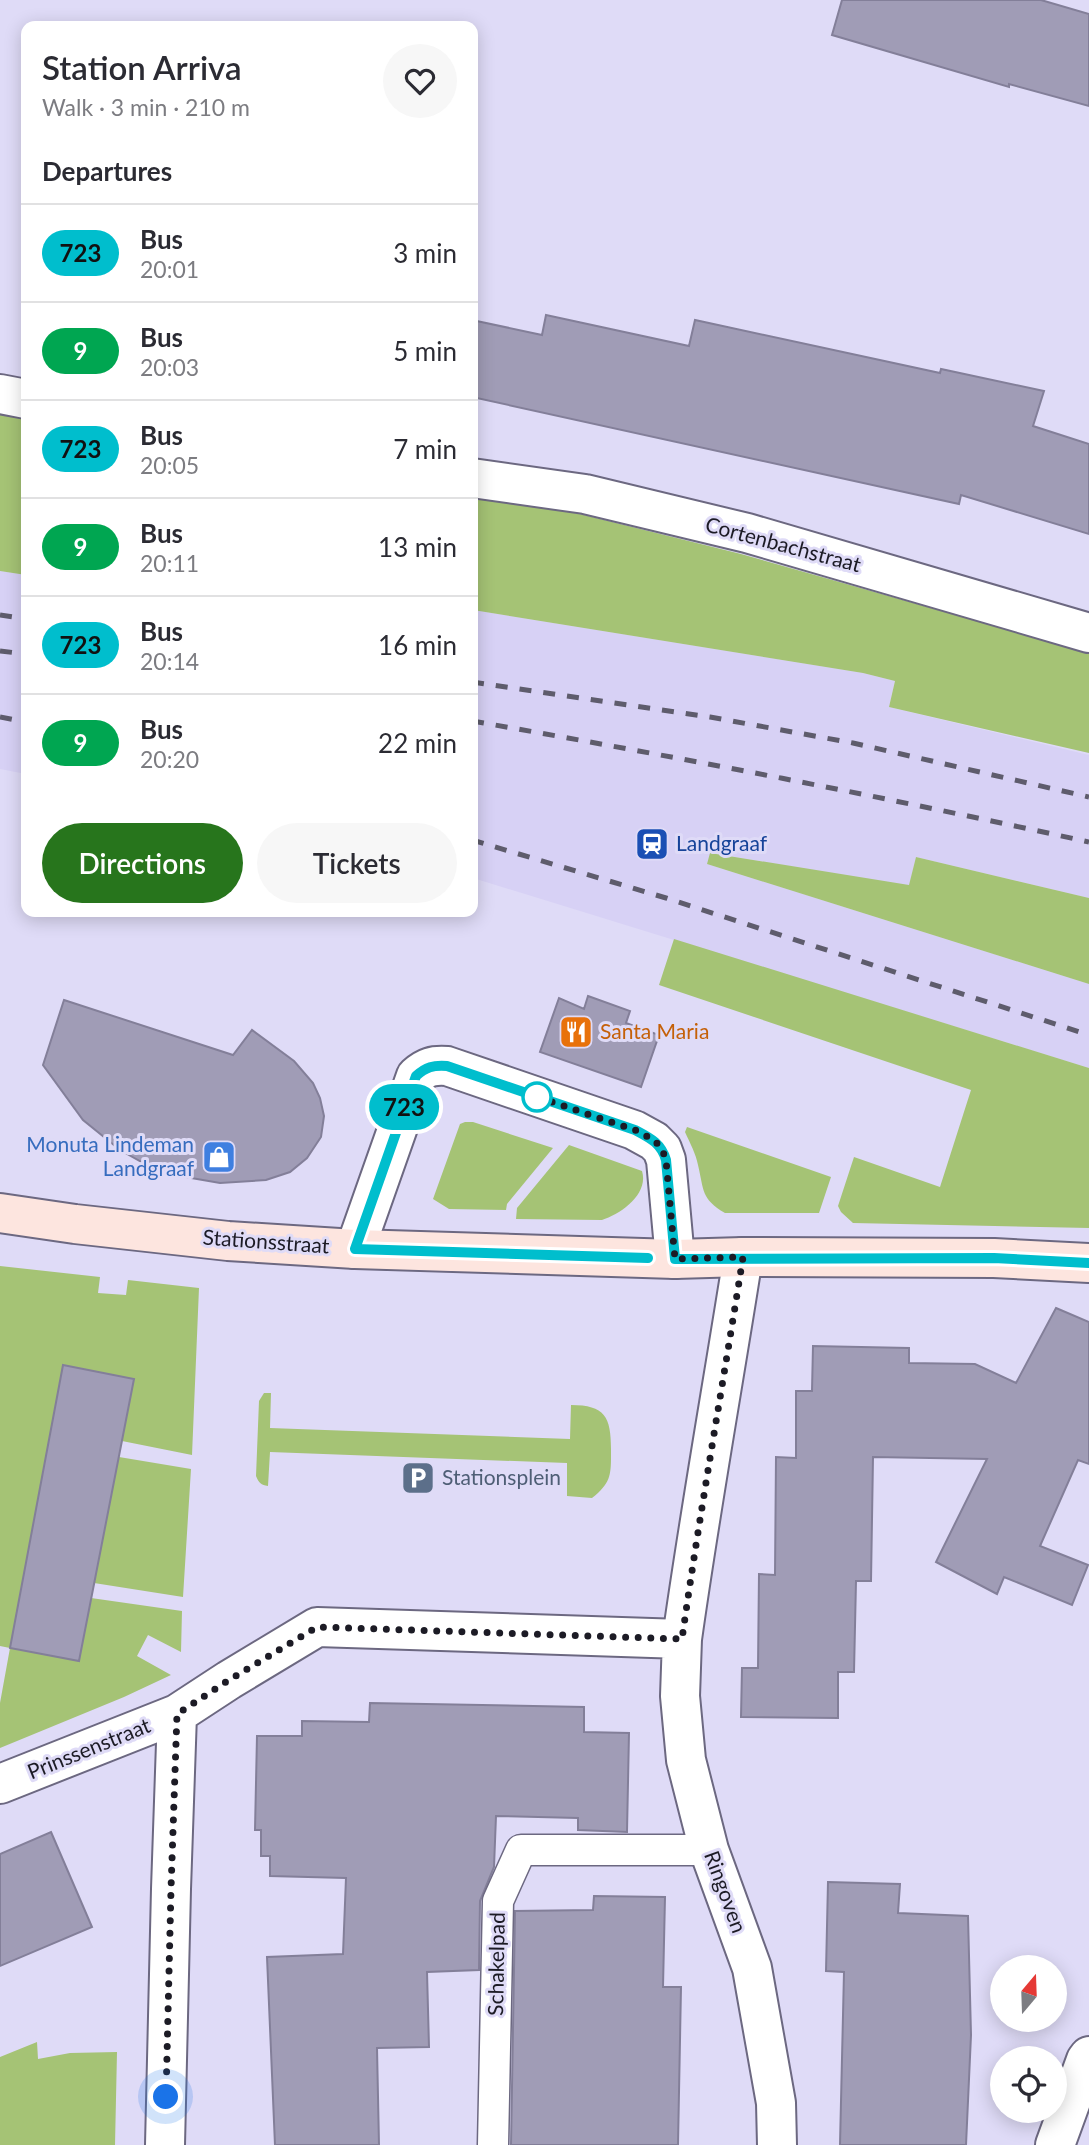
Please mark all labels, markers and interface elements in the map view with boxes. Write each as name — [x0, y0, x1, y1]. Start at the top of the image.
button: heart — [383, 44, 457, 118]
text: Station Arriva — [42, 47, 242, 87]
text: Walk · 3 min · 210 m — [42, 93, 250, 121]
text: Departures — [42, 155, 172, 187]
text: Bus — [140, 223, 183, 255]
text: 3 min — [393, 237, 457, 269]
text: 723 — [60, 238, 101, 267]
text: 20:01 — [140, 255, 199, 283]
text: Bus — [140, 321, 183, 353]
text: 5 min — [393, 335, 457, 367]
text: 9 — [74, 336, 87, 365]
text: 20:03 — [140, 353, 199, 381]
text: Bus — [140, 419, 183, 451]
text: 7 min — [393, 433, 457, 465]
text: 723 — [60, 434, 101, 463]
text: 20:05 — [140, 451, 199, 479]
street label: Cortenbachstraat — [703, 511, 864, 576]
text: Bus — [140, 517, 183, 549]
text: 13 min — [378, 531, 457, 563]
text: 9 — [74, 532, 87, 561]
text: 20:11 — [140, 549, 199, 577]
text: Bus — [140, 615, 183, 647]
text: 16 min — [378, 629, 457, 661]
text: 723 — [60, 630, 101, 659]
text: 20:14 — [140, 647, 199, 675]
text: Bus — [140, 713, 183, 745]
text: 22 min — [378, 727, 457, 759]
text: 9 — [74, 728, 87, 757]
text: 20:20 — [140, 745, 199, 773]
button: Directions — [42, 823, 243, 903]
button: Tickets — [257, 823, 457, 903]
station icon: Landgraaf — [633, 825, 671, 863]
place label: Landgraaf — [676, 830, 768, 855]
restaurant icon: Santa Maria — [557, 1013, 595, 1051]
place label: Santa Maria — [600, 1018, 709, 1043]
unlabelled marker — [522, 1082, 552, 1112]
line badge: 723 — [364, 1084, 444, 1130]
text: 723 — [383, 1092, 425, 1121]
place label: Monuta Lindeman Landgraaf — [26, 1131, 195, 1180]
shop icon: Monuta Lindeman Landgraaf — [200, 1138, 238, 1176]
street label: Stationsstraat — [202, 1224, 331, 1257]
parking icon: Stationsplein — [399, 1459, 437, 1497]
place label: Stationsplein — [442, 1464, 561, 1489]
street label: Prinssenstraat — [23, 1711, 154, 1784]
street label: Ringoven — [700, 1847, 753, 1936]
street label: Schakelpad — [482, 1912, 509, 2016]
north arrow — [990, 1955, 1068, 2032]
map controls — [990, 1955, 1067, 2123]
button: locate — [990, 2046, 1067, 2123]
your location — [148, 2079, 183, 2114]

